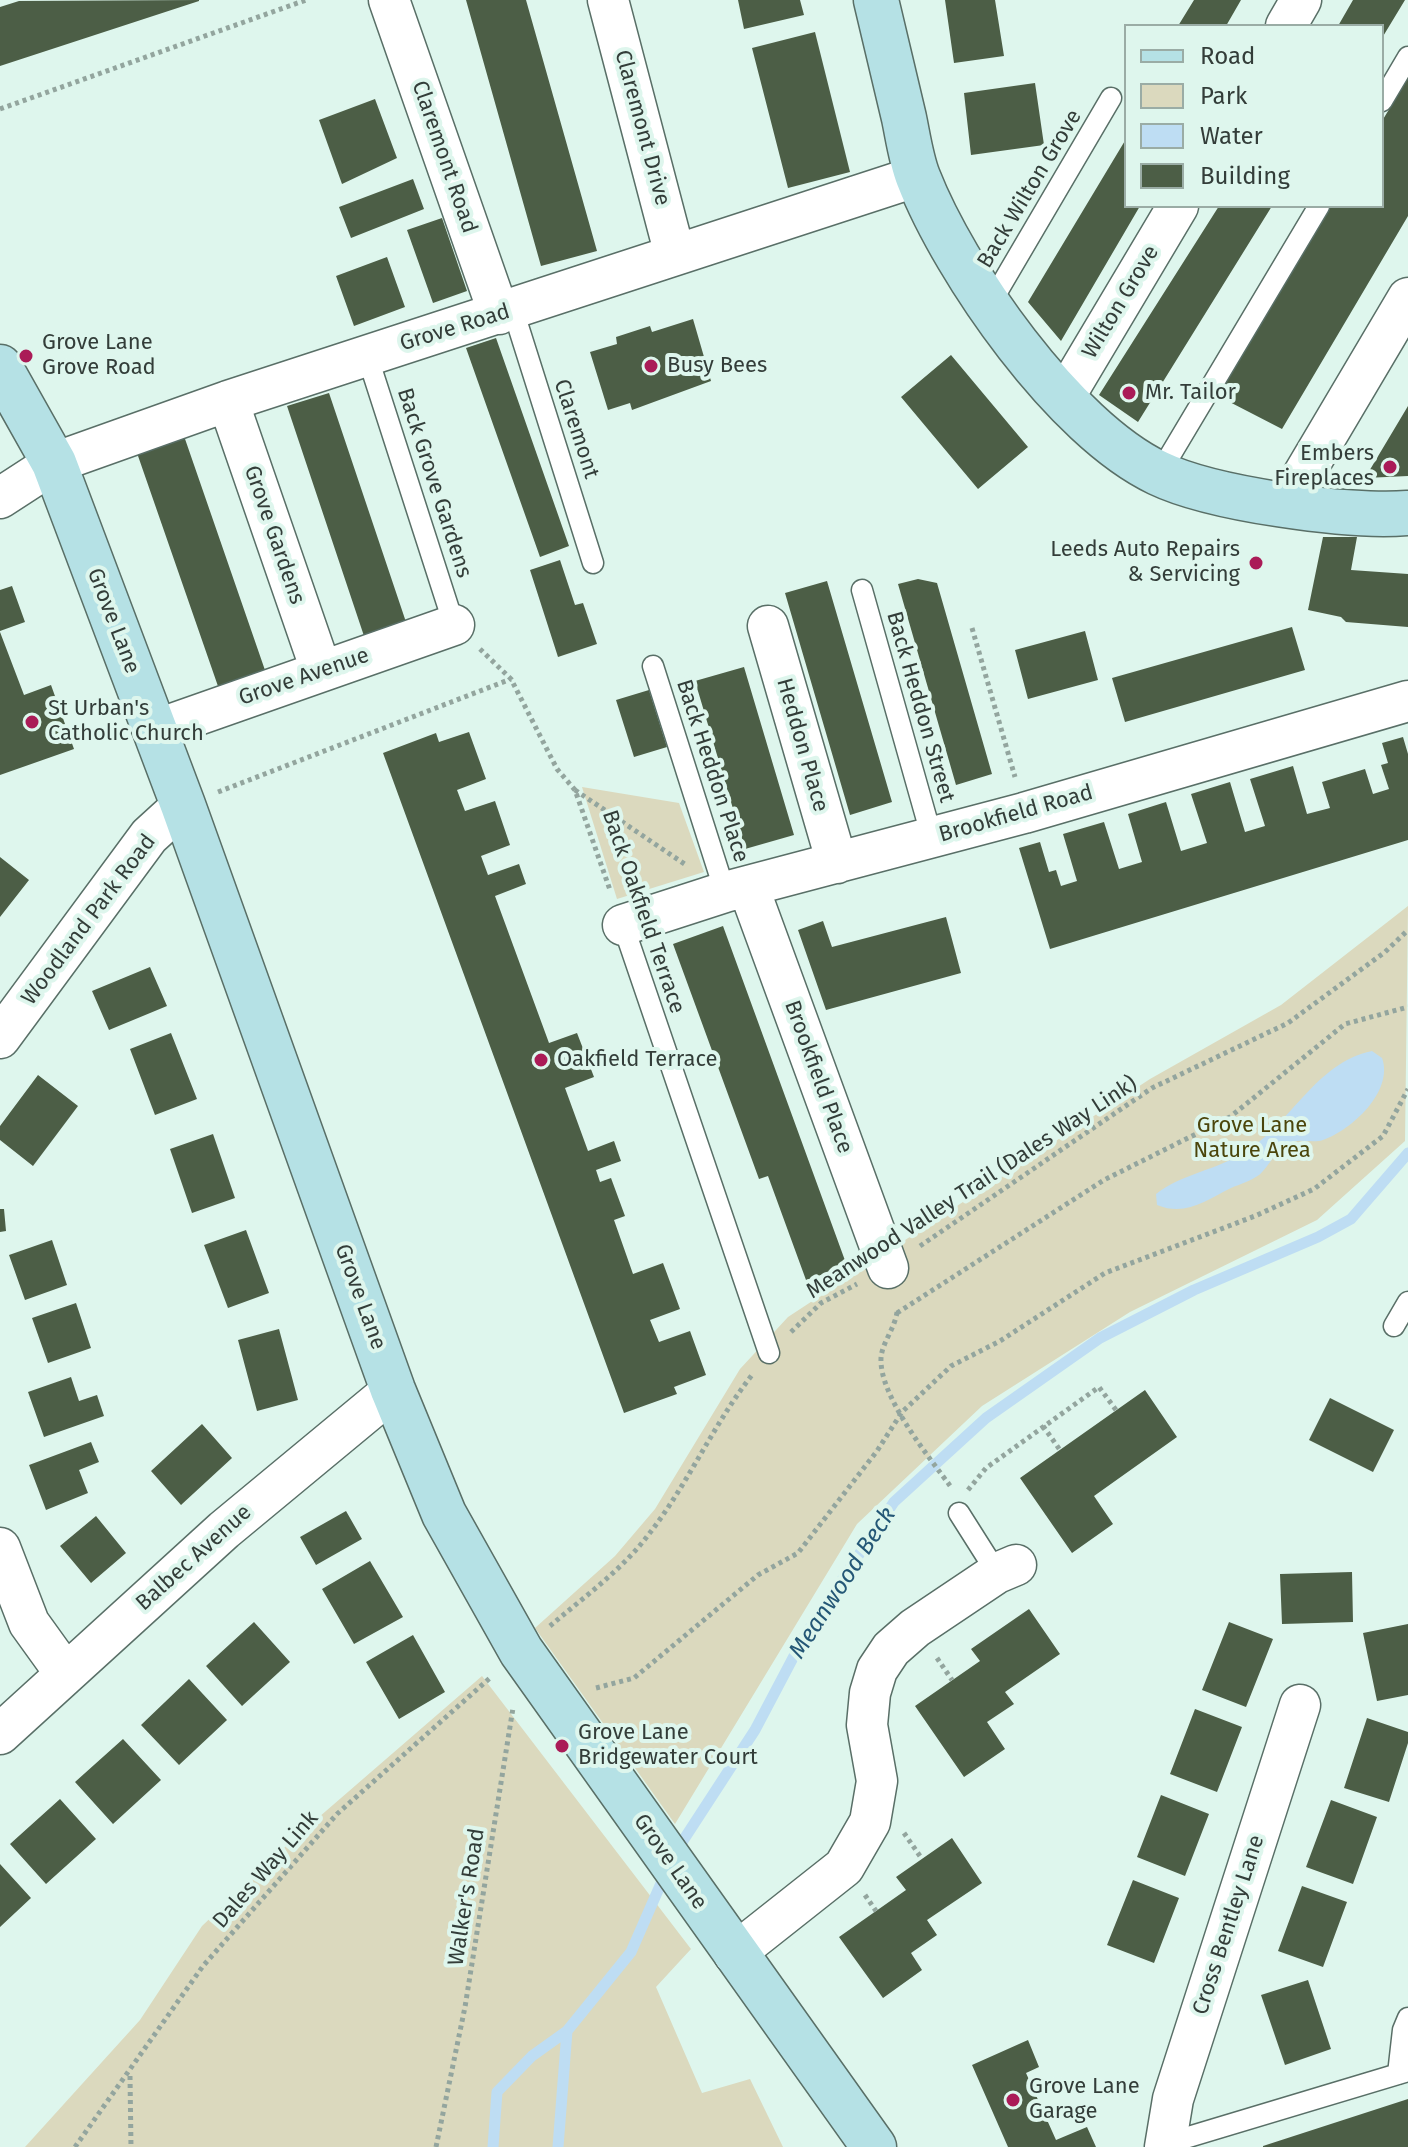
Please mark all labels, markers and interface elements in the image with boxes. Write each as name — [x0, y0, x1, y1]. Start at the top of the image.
legend — [1124, 24, 1384, 208]
text: Road — [1200, 42, 1255, 70]
street label: Claremont Drive — [609, 47, 675, 209]
street label: Claremont Road — [406, 77, 482, 237]
text: Park — [1200, 82, 1247, 110]
street label: Back Wilton Grove — [972, 105, 1088, 273]
text: Water — [1200, 122, 1263, 150]
text: Building — [1200, 162, 1290, 190]
street label: Wilton Grove — [1077, 241, 1165, 363]
street label: Grove Road — [397, 299, 513, 357]
place label: Grove Lane Grove Road — [42, 330, 156, 382]
marker: Grove Lane Grove Road — [17, 347, 35, 365]
place label: Busy Bees — [667, 353, 767, 379]
marker: Busy Bees — [642, 357, 660, 375]
street label: Claremont — [548, 376, 604, 482]
place label: Mr. Tailor — [1145, 380, 1236, 406]
marker: Mr. Tailor — [1120, 384, 1138, 402]
street label: Back Grove Gardens — [391, 385, 477, 581]
place label: Embers Fireplaces — [1274, 441, 1374, 492]
marker: Embers Fireplaces — [1381, 458, 1399, 476]
street label: Grove Gardens — [238, 462, 310, 608]
place label: Leeds Auto Repairs & Servicing — [1050, 537, 1240, 588]
marker: Leeds Auto Repairs & Servicing — [1247, 554, 1265, 572]
street label: Grove Lane — [81, 565, 145, 677]
street label: Back Heddon Street — [880, 608, 960, 806]
street label: Grove Avenue — [235, 642, 373, 712]
street label: Heddon Place — [770, 675, 834, 815]
street label: Back Heddon Place — [670, 676, 754, 866]
place label: St Urban's Catholic Church — [48, 696, 204, 748]
marker: St Urban's Catholic Church — [23, 713, 41, 731]
street label: Brookfield Road — [936, 779, 1096, 849]
street label: Back Oakfield Terrace — [596, 807, 690, 1017]
street label: Woodland Park Road — [16, 829, 162, 1011]
street label: Brookfield Place — [778, 997, 858, 1157]
place label: Oakfield Terrace — [557, 1047, 718, 1073]
marker: Oakfield Terrace — [532, 1051, 550, 1069]
street label: Meanwood Valley Trail (Dales Way Link) — [802, 1071, 1142, 1305]
park label: Grove Lane Nature Area — [1193, 1113, 1311, 1164]
street label: Grove Lane — [329, 1241, 391, 1353]
street label: Balbec Avenue — [131, 1499, 257, 1617]
water label: Meanwood Beck — [783, 1502, 903, 1664]
place label: Grove Lane Bridgewater Court — [578, 1720, 758, 1772]
marker: Grove Lane Bridgewater Court — [553, 1737, 571, 1755]
street label: Dales Way Link — [208, 1806, 324, 1934]
street label: Grove Lane — [627, 1809, 713, 1915]
street label: Walker's Road — [443, 1826, 491, 1968]
street label: Cross Bentley Lane — [1188, 1832, 1270, 2018]
place label: Grove Lane Garage — [1029, 2074, 1140, 2126]
marker: Grove Lane Garage — [1004, 2091, 1022, 2109]

